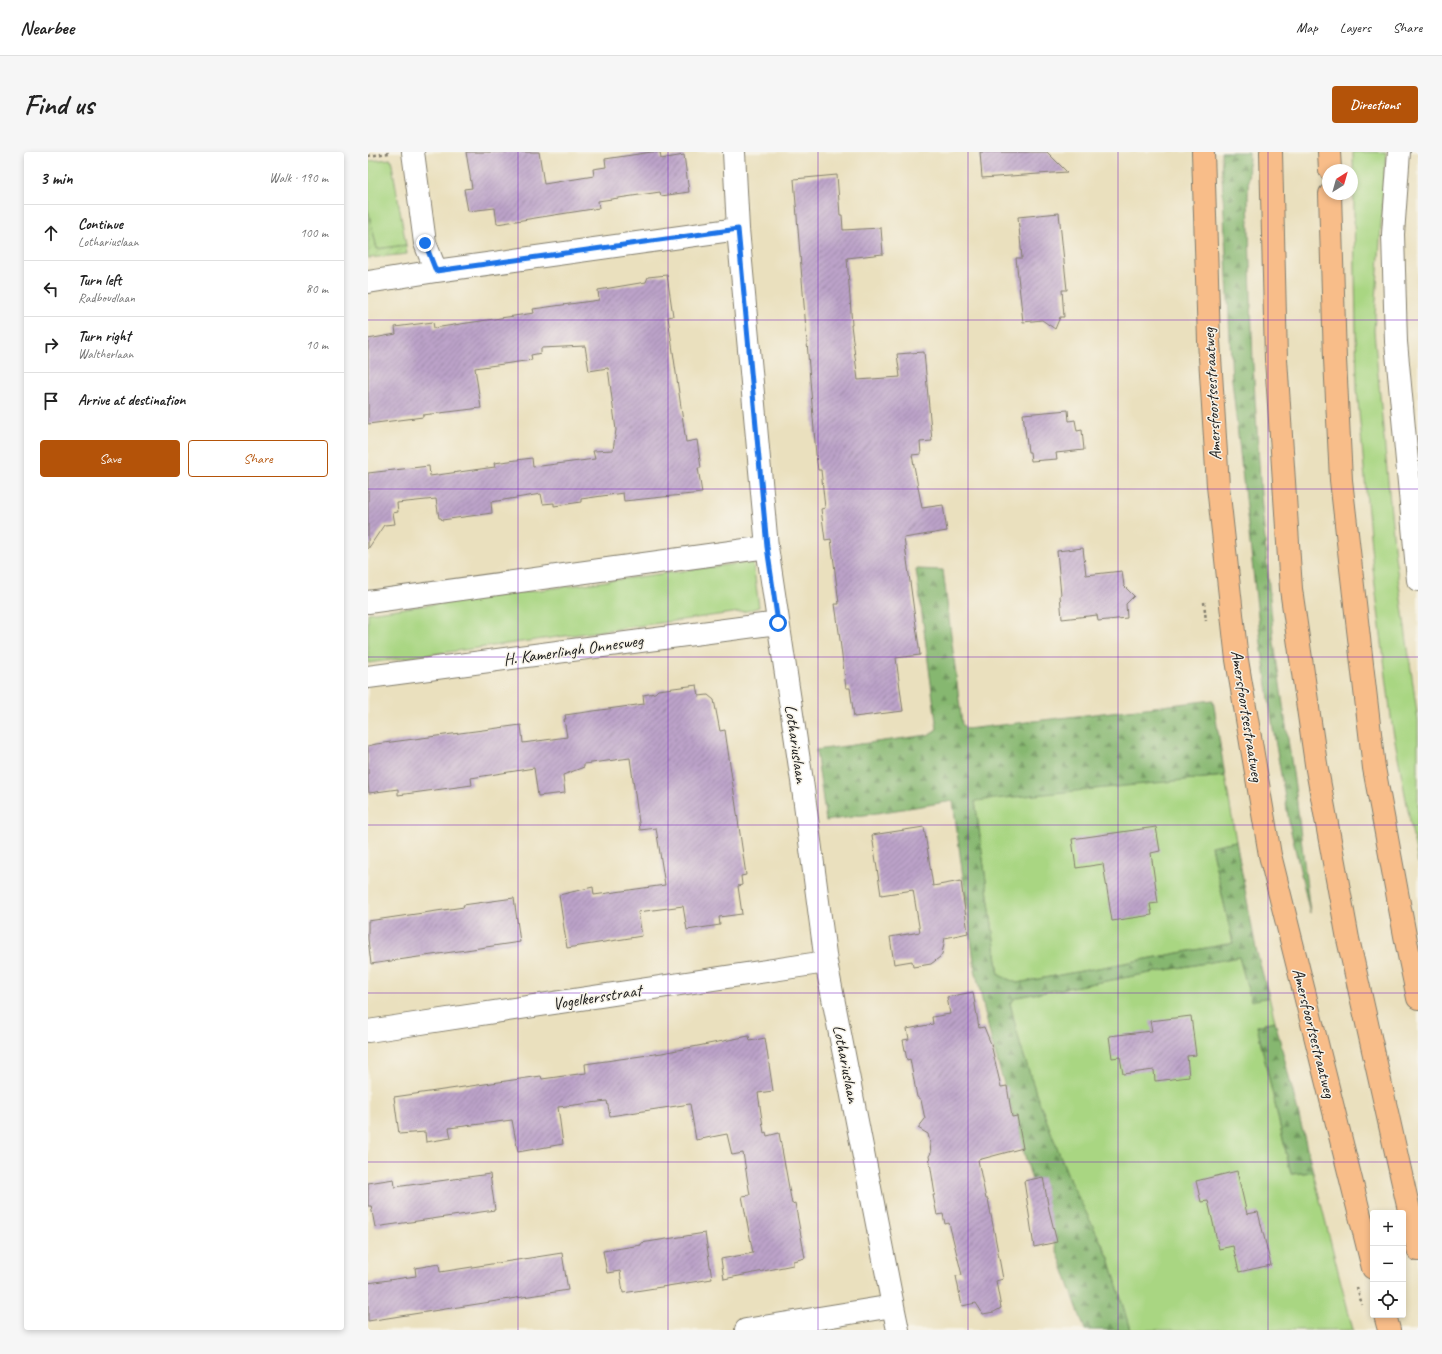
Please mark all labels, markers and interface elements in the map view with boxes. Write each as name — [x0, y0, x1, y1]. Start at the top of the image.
text: Nearbee — [20, 16, 74, 40]
text: Map — [1296, 19, 1318, 36]
text: Layers — [1340, 19, 1371, 36]
text: Share — [1393, 19, 1422, 36]
button: Directions — [1332, 86, 1418, 123]
text: Find us — [24, 87, 94, 122]
north arrow — [1322, 164, 1358, 200]
text: 3 min — [40, 168, 73, 189]
text: Walk · 190 m — [269, 170, 328, 186]
text: Continue — [78, 215, 123, 234]
icon: ahead — [40, 222, 62, 244]
text: 100 m — [300, 225, 328, 241]
text: Lothariuslaan — [78, 234, 139, 250]
route end — [416, 234, 434, 252]
text: Turn left — [78, 271, 121, 290]
icon: left — [40, 278, 62, 300]
text: 80 m — [306, 281, 328, 297]
text: Radboudlaan — [78, 290, 135, 306]
street label: Amersfoortsestraatweg — [1198, 326, 1226, 461]
text: Turn right — [78, 327, 131, 346]
icon: right — [40, 334, 62, 356]
text: 10 m — [306, 337, 328, 353]
text: Waltherlaan — [78, 346, 133, 362]
icon: arrive — [40, 390, 62, 412]
text: Arrive at destination — [78, 391, 185, 410]
button: Save — [40, 440, 180, 477]
button: Share — [188, 440, 328, 477]
route start — [769, 614, 787, 632]
street label: H. Kamerlingh Onnesweg — [502, 630, 646, 670]
street label: Amersfoortsestraatweg — [1226, 649, 1268, 784]
street label: Lothariuslaan — [780, 703, 812, 786]
street label: Amersfoortsestraatweg — [1288, 966, 1340, 1101]
street label: Vogelkersstraat — [551, 979, 645, 1014]
street label: Lothariuslaan — [828, 1023, 864, 1106]
map controls — [1370, 1210, 1406, 1318]
button: + — [1370, 1210, 1406, 1246]
button: − — [1370, 1246, 1406, 1282]
button: locate — [1370, 1282, 1406, 1318]

